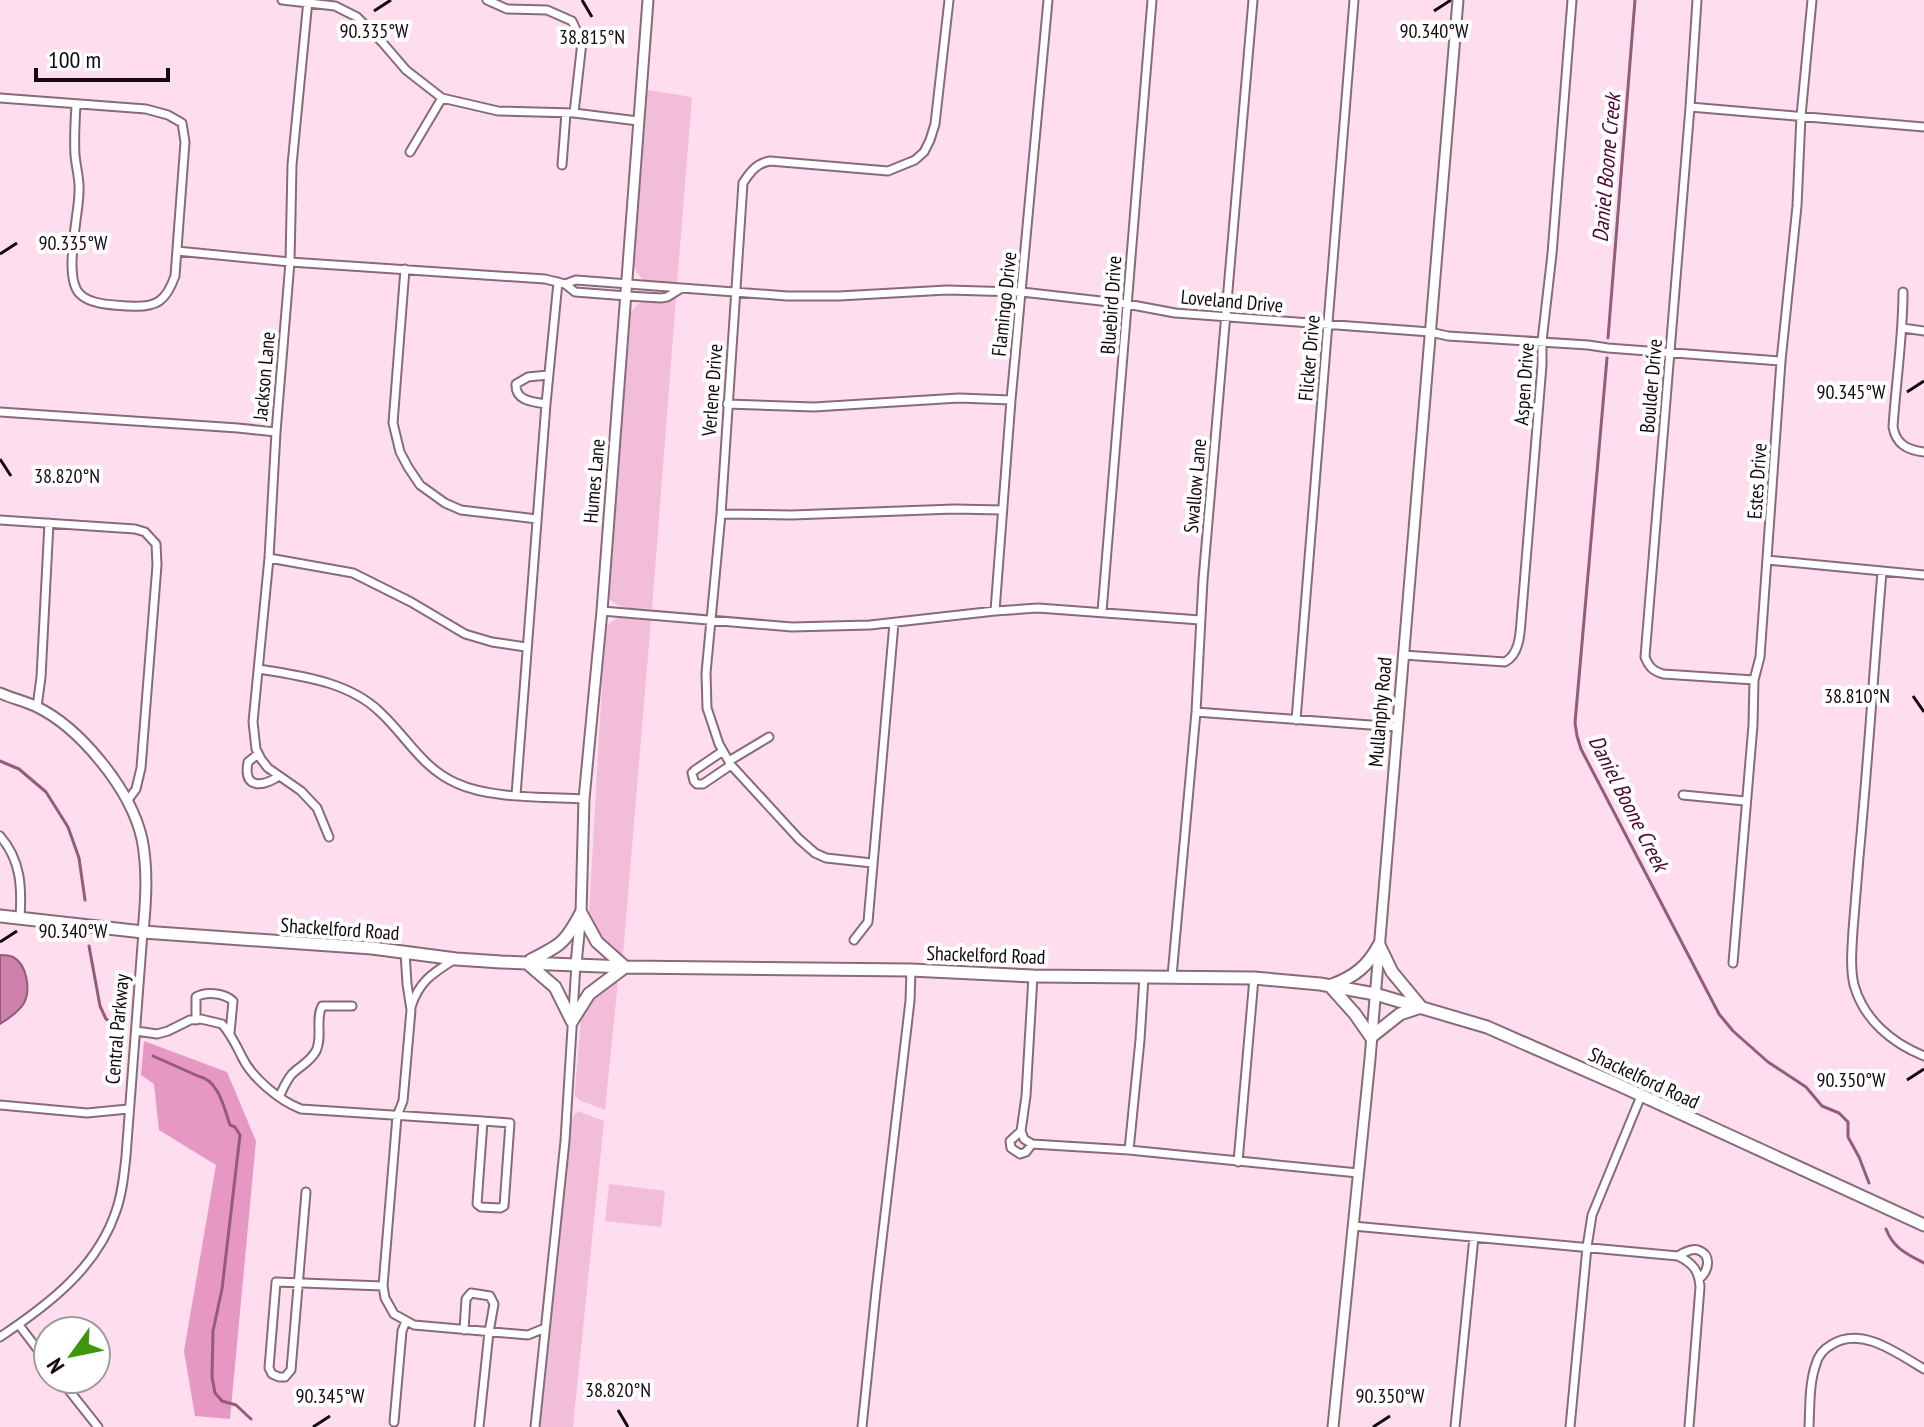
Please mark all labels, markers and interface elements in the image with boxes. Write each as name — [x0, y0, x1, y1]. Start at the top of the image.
text: 90.335°W — [340, 18, 409, 44]
text: 90.340°W — [1400, 18, 1469, 44]
text: 38.815°N — [559, 24, 625, 50]
scale bar — [36, 32, 168, 82]
text: 100 m — [48, 44, 101, 75]
water label: Daniel Boone Creek — [1586, 90, 1627, 243]
text: 90.335°W — [39, 230, 108, 256]
street label: Flamingo Drive — [986, 250, 1022, 358]
street label: Bluebird Drive — [1095, 255, 1127, 355]
street label: Loveland Drive — [1180, 284, 1284, 318]
street label: Flicker Drive — [1292, 314, 1326, 402]
street label: Jackson Lane — [247, 330, 281, 423]
street label: Boulder Drive — [1634, 338, 1668, 434]
street label: Aspen Drive — [1508, 342, 1540, 426]
street label: Verlene Drive — [696, 343, 728, 438]
text: 90.345°W — [1817, 379, 1886, 405]
street label: Humes Lane — [577, 438, 611, 524]
street label: Swallow Lane — [1178, 438, 1212, 534]
street label: Estes Drive — [1741, 442, 1773, 520]
text: 38.820°N — [34, 463, 100, 489]
street label: Mullanphy Road — [1362, 656, 1398, 768]
text: 38.810°N — [1824, 683, 1890, 709]
water label: Daniel Boone Creek — [1583, 730, 1676, 878]
street label: Shackelford Road — [280, 912, 400, 946]
text: 90.340°W — [39, 918, 108, 944]
street label: Shackelford Road — [926, 940, 1046, 970]
street label: Central Parkway — [99, 972, 135, 1085]
street label: Shackelford Road — [1585, 1041, 1703, 1115]
text: 90.350°W — [1817, 1067, 1886, 1093]
north arrow — [32, 1315, 112, 1395]
text: N — [40, 1353, 70, 1379]
text: 38.820°N — [585, 1377, 651, 1403]
text: 90.345°W — [296, 1383, 365, 1409]
text: 90.350°W — [1356, 1383, 1425, 1409]

